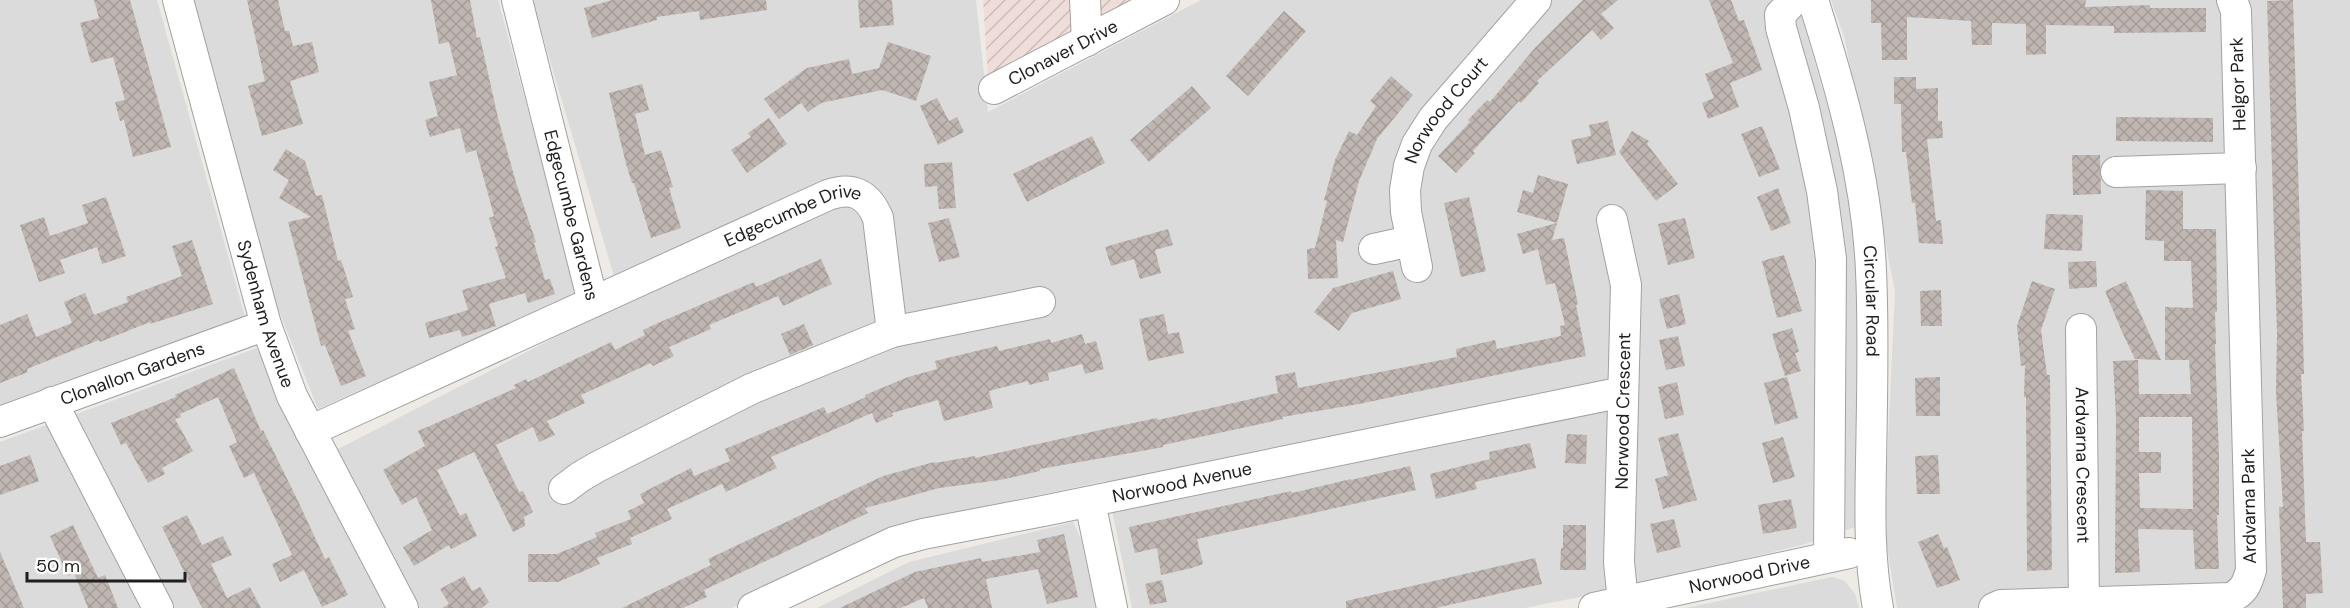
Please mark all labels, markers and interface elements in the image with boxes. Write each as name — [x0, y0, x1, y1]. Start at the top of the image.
street label: Clonaver Drive — [1004, 14, 1122, 91]
street label: Helgor Park — [2224, 37, 2252, 131]
street label: Norwood Court — [1399, 52, 1494, 167]
street label: Edgecumbe Gardens — [538, 127, 604, 303]
street label: Edgecumbe Drive — [720, 179, 866, 253]
street label: Sydenham Avenue — [232, 237, 300, 391]
street label: Circular Road — [1857, 244, 1885, 357]
street label: Norwood Crescent — [1610, 332, 1636, 490]
street label: Clonallon Gardens — [57, 336, 208, 411]
street label: Ardvarna Crescent — [2070, 387, 2095, 543]
street label: Ardvarna Park — [2236, 448, 2262, 564]
street label: Norwood Avenue — [1110, 456, 1254, 508]
scale bar — [27, 545, 184, 583]
street label: Norwood Drive — [1687, 550, 1812, 599]
text: 50 m — [36, 554, 80, 578]

